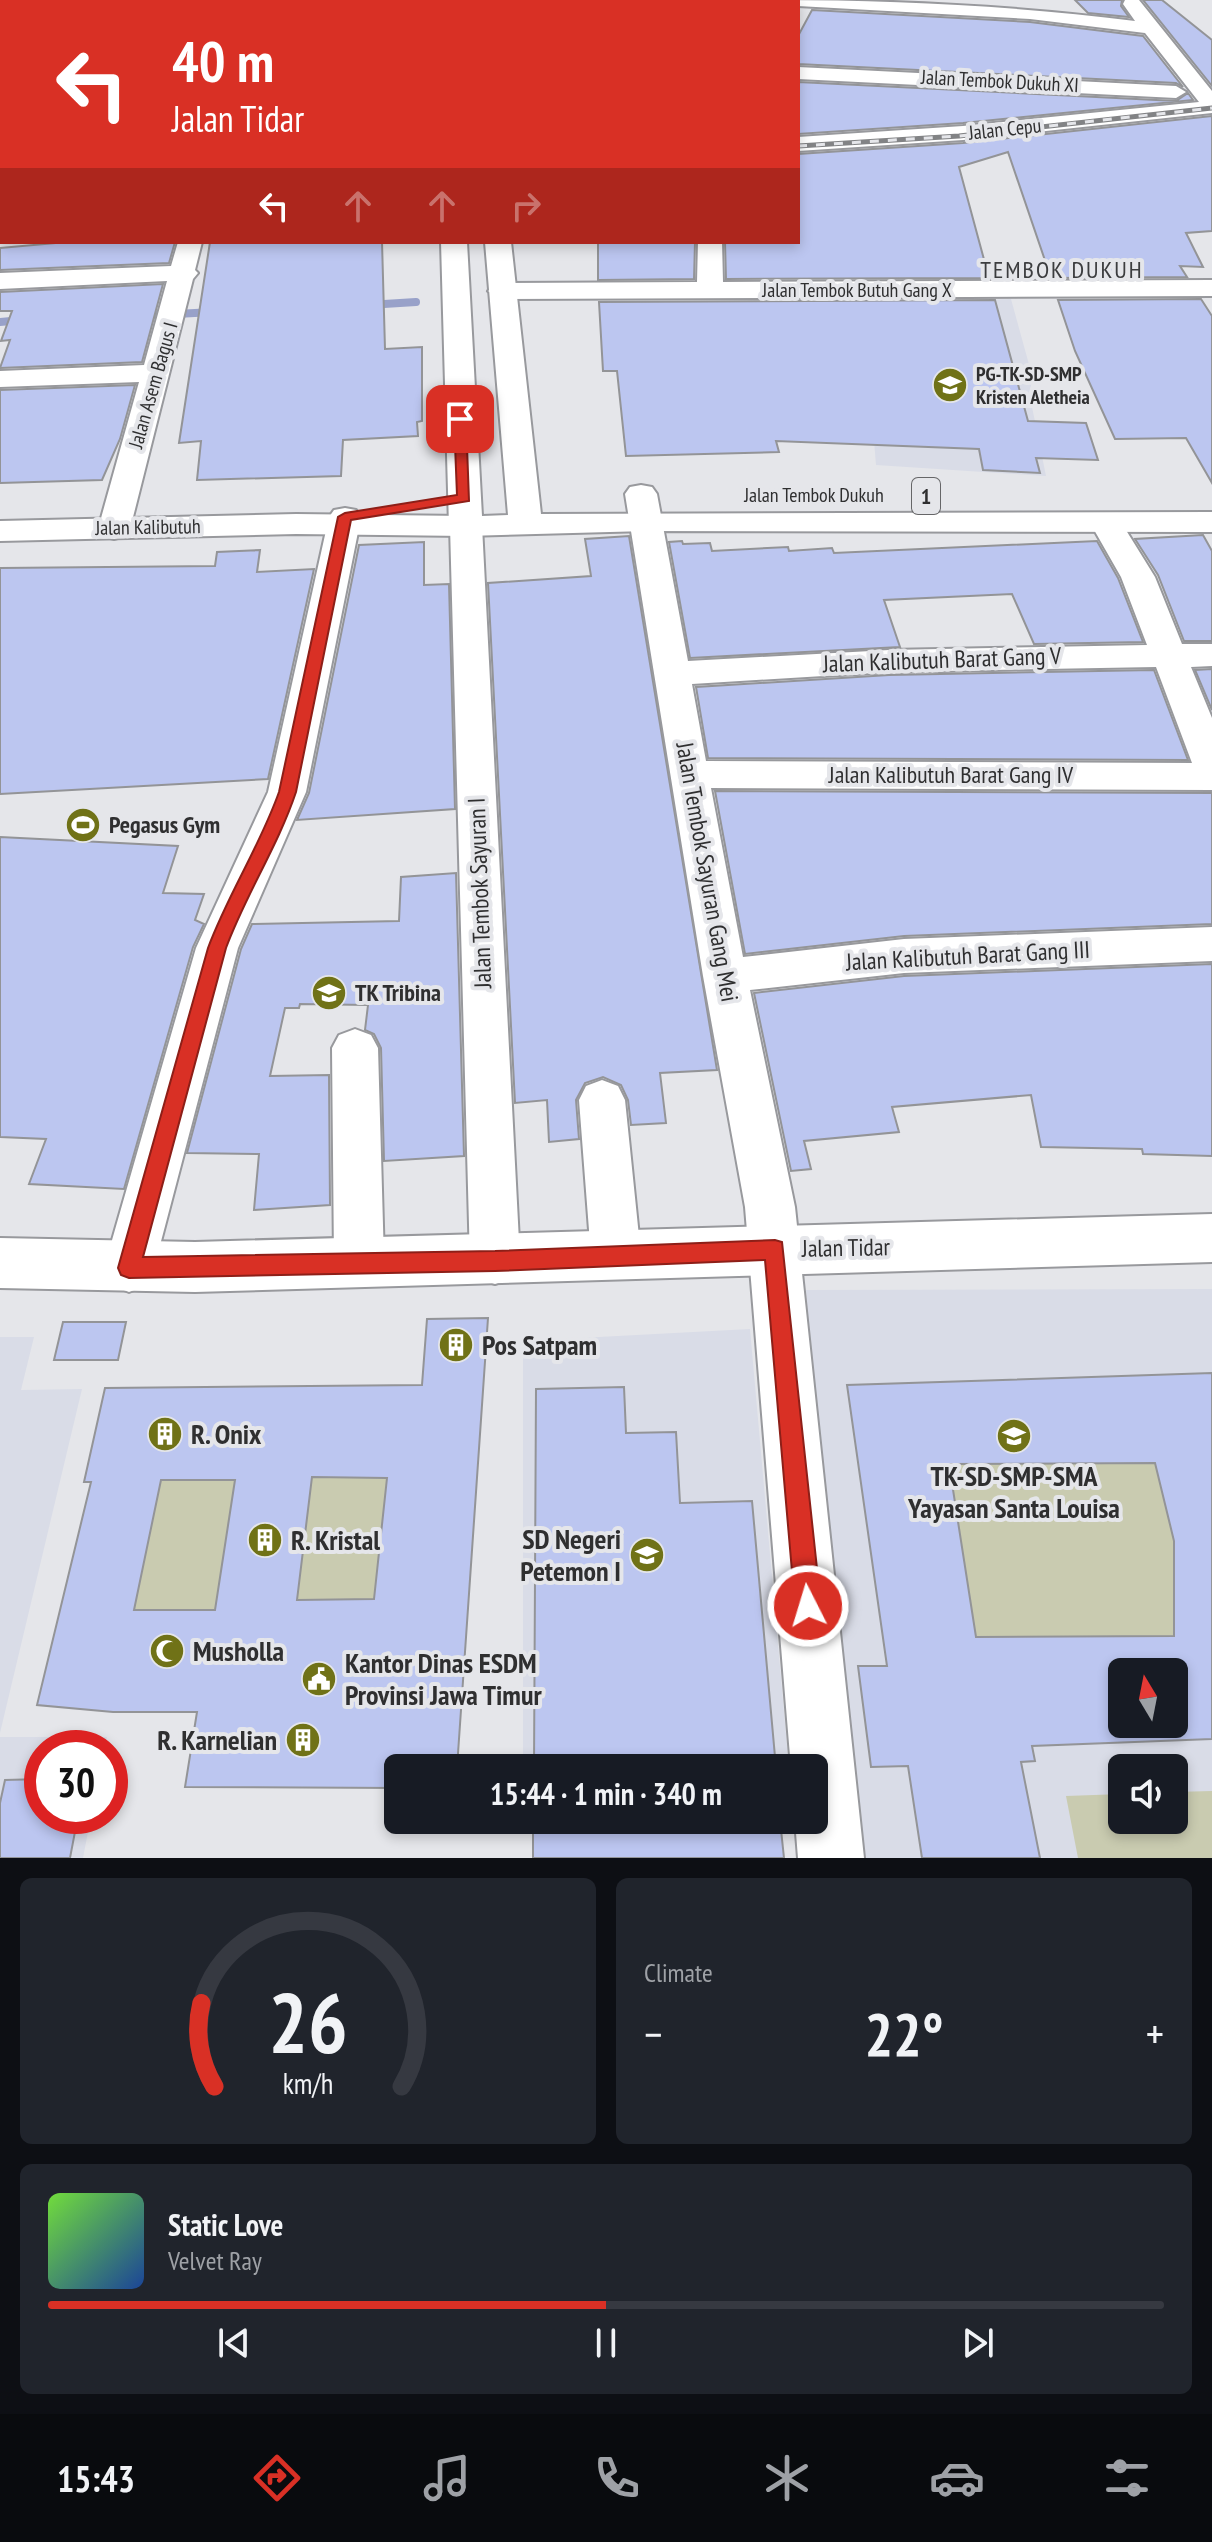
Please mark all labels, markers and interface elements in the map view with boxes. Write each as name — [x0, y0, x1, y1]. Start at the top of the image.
text: 40 m — [172, 25, 274, 97]
icon: left — [40, 32, 144, 136]
street label: Jalan Tembok Dukuh XI — [920, 64, 1079, 98]
text: Jalan Tidar — [172, 95, 304, 142]
street label: Jalan Cepu — [966, 112, 1043, 146]
icon: left — [252, 184, 296, 228]
icon: ahead — [336, 184, 380, 228]
icon: ahead — [420, 184, 464, 228]
icon: right — [504, 184, 548, 228]
district label: TEMBOK DUKUH — [980, 254, 1144, 285]
street label: Jalan Tembok Butuh Gang X — [761, 277, 952, 303]
street label: Jalan Asem Bagus I — [122, 319, 183, 452]
place label: PG-TK-SD-SMP Kristen Aletheia — [976, 361, 1090, 410]
school or university icon: PG-TK-SD-SMP Kristen Aletheia — [931, 366, 969, 404]
pin — [426, 385, 494, 453]
icon: arrive — [438, 397, 482, 441]
road number: 1 — [912, 478, 940, 514]
street label: Jalan Tembok Dukuh — [743, 482, 884, 508]
street label: Jalan Kalibutuh — [94, 513, 201, 541]
street label: Jalan Kalibutuh Barat Gang V — [821, 640, 1062, 679]
street label: Jalan Tembok Sayuran Gang Mei — [669, 739, 746, 1004]
street label: Jalan Kalibutuh Barat Gang IV — [828, 759, 1074, 790]
street label: Jalan Tembok Sayuran I — [461, 797, 498, 990]
sports icon: Pegasus Gym — [64, 806, 102, 844]
place label: Pegasus Gym — [109, 809, 220, 840]
street label: Jalan Kalibutuh Barat Gang III — [844, 934, 1091, 977]
school or university icon: TK Tribina — [310, 974, 348, 1012]
place label: TK Tribina — [355, 977, 441, 1008]
street label: Jalan Tidar — [801, 1231, 891, 1264]
building icon: Pos Satpam — [437, 1326, 475, 1364]
place label: Pos Satpam — [482, 1326, 597, 1363]
building icon: R. Onix — [146, 1415, 184, 1453]
place label: R. Onix — [191, 1415, 262, 1452]
school or university icon: TK-SD-SMP-SMA Yayasan Santa Louisa — [995, 1417, 1033, 1455]
place label: TK-SD-SMP-SMA Yayasan Santa Louisa — [907, 1457, 1120, 1526]
place label: SD Negeri Petemon I — [520, 1520, 621, 1589]
building icon: R. Kristal — [246, 1521, 284, 1559]
place label: R. Kristal — [291, 1521, 380, 1558]
school or university icon: SD Negeri Petemon I — [628, 1536, 666, 1574]
position arrow — [766, 1564, 850, 1648]
mosque icon: Musholla — [148, 1632, 186, 1670]
place label: Musholla — [193, 1632, 284, 1669]
place label: Kantor Dinas ESDM Provinsi Jawa Timur — [345, 1644, 542, 1713]
north arrow — [1108, 1658, 1188, 1738]
map controls — [1108, 1658, 1188, 1834]
public building icon: Kantor Dinas ESDM Provinsi Jawa Timur — [300, 1660, 338, 1698]
place label: R. Karnelian — [157, 1721, 277, 1758]
building icon: R. Karnelian — [284, 1721, 322, 1759]
speed limit sign: 30 — [24, 1730, 128, 1834]
button: sound — [1108, 1754, 1188, 1834]
text: 15:44 · 1 min · 340 m — [490, 1774, 722, 1813]
text: Climate — [644, 1956, 713, 1989]
text: 26 — [268, 1968, 348, 2076]
text: 22° — [864, 1995, 944, 2073]
text: − — [644, 2005, 662, 2062]
text: + — [1146, 2005, 1164, 2062]
text: km/h — [283, 2065, 333, 2102]
text: Static Love — [168, 2205, 283, 2244]
text: Velvet Ray — [168, 2244, 262, 2277]
icon: previous — [212, 2321, 256, 2365]
icon: pause — [584, 2321, 628, 2365]
icon: next — [956, 2321, 1000, 2365]
icon: directions — [249, 2450, 305, 2506]
icon: music — [419, 2450, 475, 2506]
icon: phone — [589, 2450, 645, 2506]
icon: climate — [759, 2450, 815, 2506]
icon: car — [929, 2450, 985, 2506]
icon: filters — [1099, 2450, 1155, 2506]
text: 15:43 — [57, 2455, 135, 2502]

